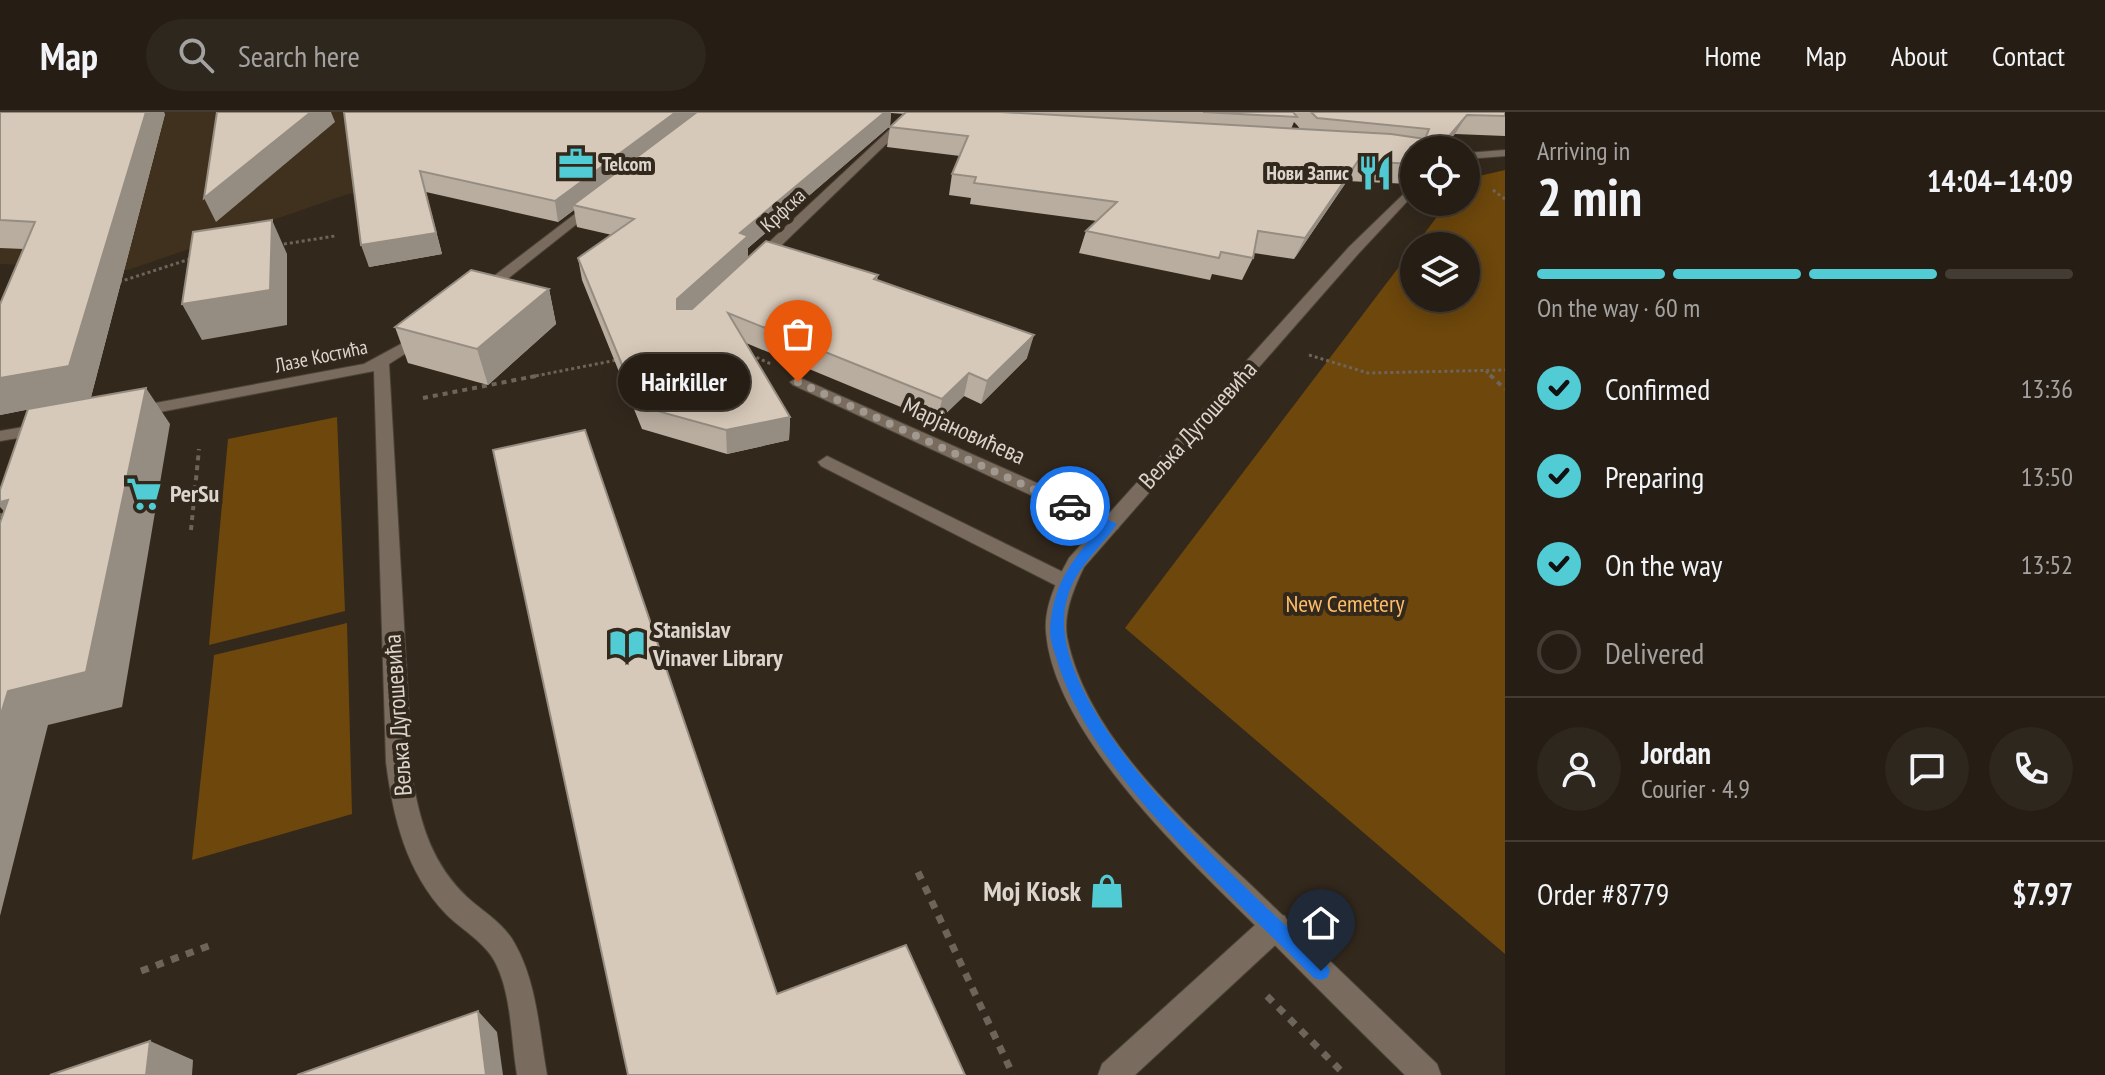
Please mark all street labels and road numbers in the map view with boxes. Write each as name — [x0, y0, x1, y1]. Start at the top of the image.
street label: Крфска — [755, 183, 811, 237]
street label: Лазе Костића — [271, 334, 370, 379]
street label: Вељка Дугошевића — [1132, 354, 1263, 495]
street label: Марјановићева — [898, 390, 1030, 471]
street label: Вељка Дугошевића — [376, 633, 419, 797]

